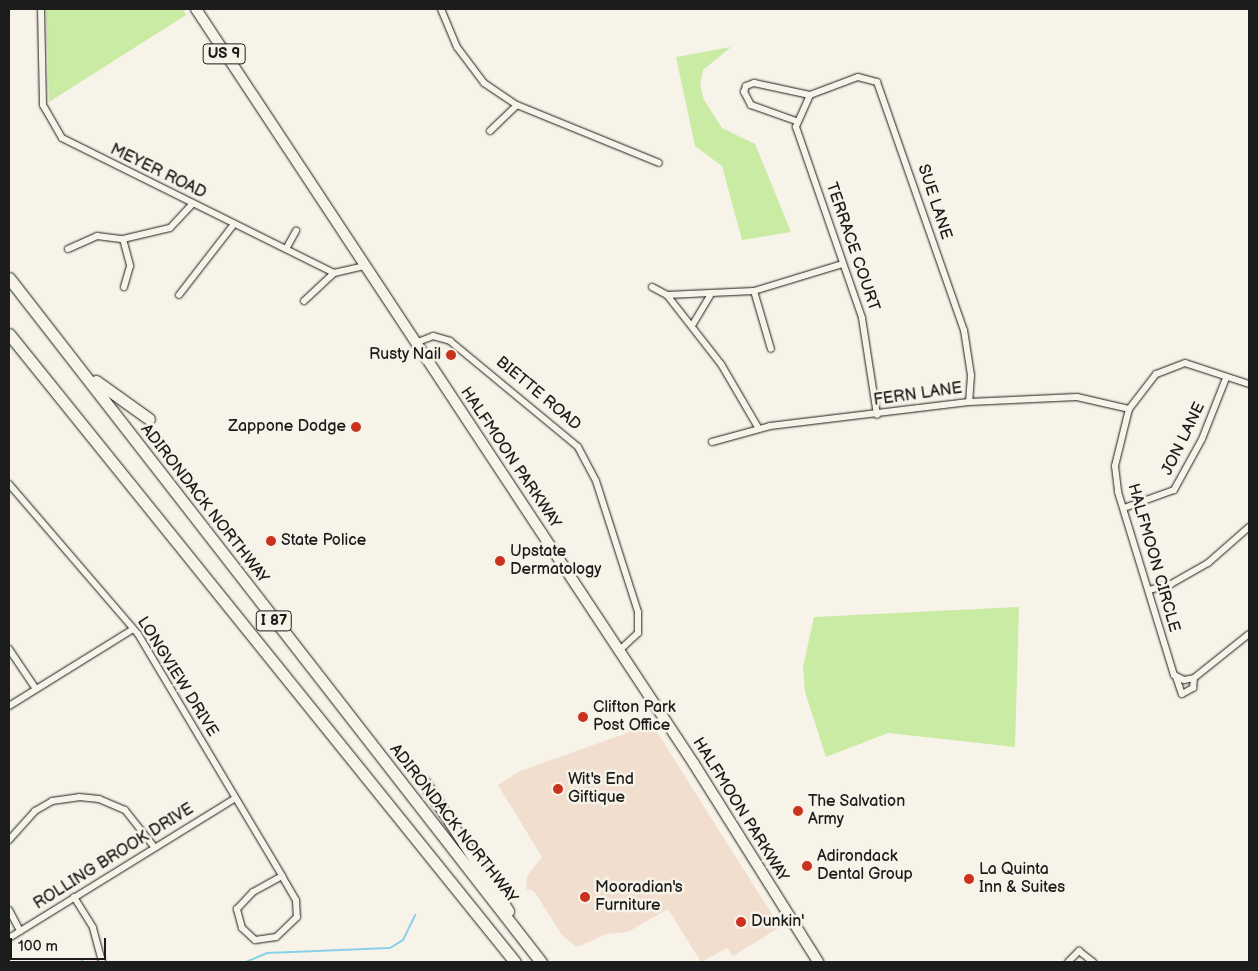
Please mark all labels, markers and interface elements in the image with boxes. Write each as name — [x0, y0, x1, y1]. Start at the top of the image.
road number: US 9 — [202, 42, 246, 66]
street label: MEYER ROAD — [107, 140, 209, 204]
street label: SUE LANE — [913, 162, 955, 242]
street label: TERRACE COURT — [821, 180, 883, 314]
place label: Rusty Nail — [368, 345, 441, 365]
marker: Rusty Nail — [445, 349, 457, 361]
street label: BIETTE ROAD — [492, 353, 584, 435]
street label: FERN LANE — [872, 379, 964, 411]
street label: HALFMOON PARKWAY — [456, 384, 564, 532]
street label: JON LANE — [1158, 400, 1210, 478]
place label: Zappone Dodge — [228, 417, 346, 437]
street label: ADIRONDACK NORTHWAY — [136, 421, 272, 587]
marker: Zappone Dodge — [350, 421, 362, 433]
street label: HALFMOON CIRCLE — [1123, 482, 1183, 634]
place label: State Police — [281, 531, 366, 551]
marker: State Police — [265, 535, 277, 547]
place label: Upstate Dermatology — [510, 542, 602, 580]
marker: Upstate Dermatology — [494, 555, 506, 567]
road number: I 87 — [255, 608, 293, 634]
street label: LONGVIEW DRIVE — [132, 614, 222, 740]
place label: Clifton Park Post Office — [593, 698, 676, 736]
marker: Clifton Park Post Office — [577, 711, 589, 723]
street label: HALFMOON PARKWAY — [688, 735, 792, 885]
street label: ADIRONDACK NORTHWAY — [385, 741, 521, 907]
place label: Wit's End Giftique — [568, 770, 634, 808]
marker: Wit's End Giftique — [552, 783, 564, 795]
place label: The Salvation Army — [808, 792, 905, 830]
street label: ROLLING BROOK DRIVE — [31, 800, 197, 914]
marker: The Salvation Army — [792, 805, 804, 817]
place label: Adirondack Dental Group — [817, 847, 913, 885]
marker: Adirondack Dental Group — [801, 860, 813, 872]
place label: La Quinta Inn & Suites — [979, 860, 1065, 898]
marker: La Quinta Inn & Suites — [963, 873, 975, 885]
place label: Mooradian's Furniture — [595, 878, 683, 916]
marker: Mooradian's Furniture — [579, 891, 591, 903]
place label: Dunkin' — [751, 912, 804, 932]
marker: Dunkin' — [735, 916, 747, 928]
scale bar — [12, 928, 109, 960]
text: 100 m — [18, 937, 58, 956]

